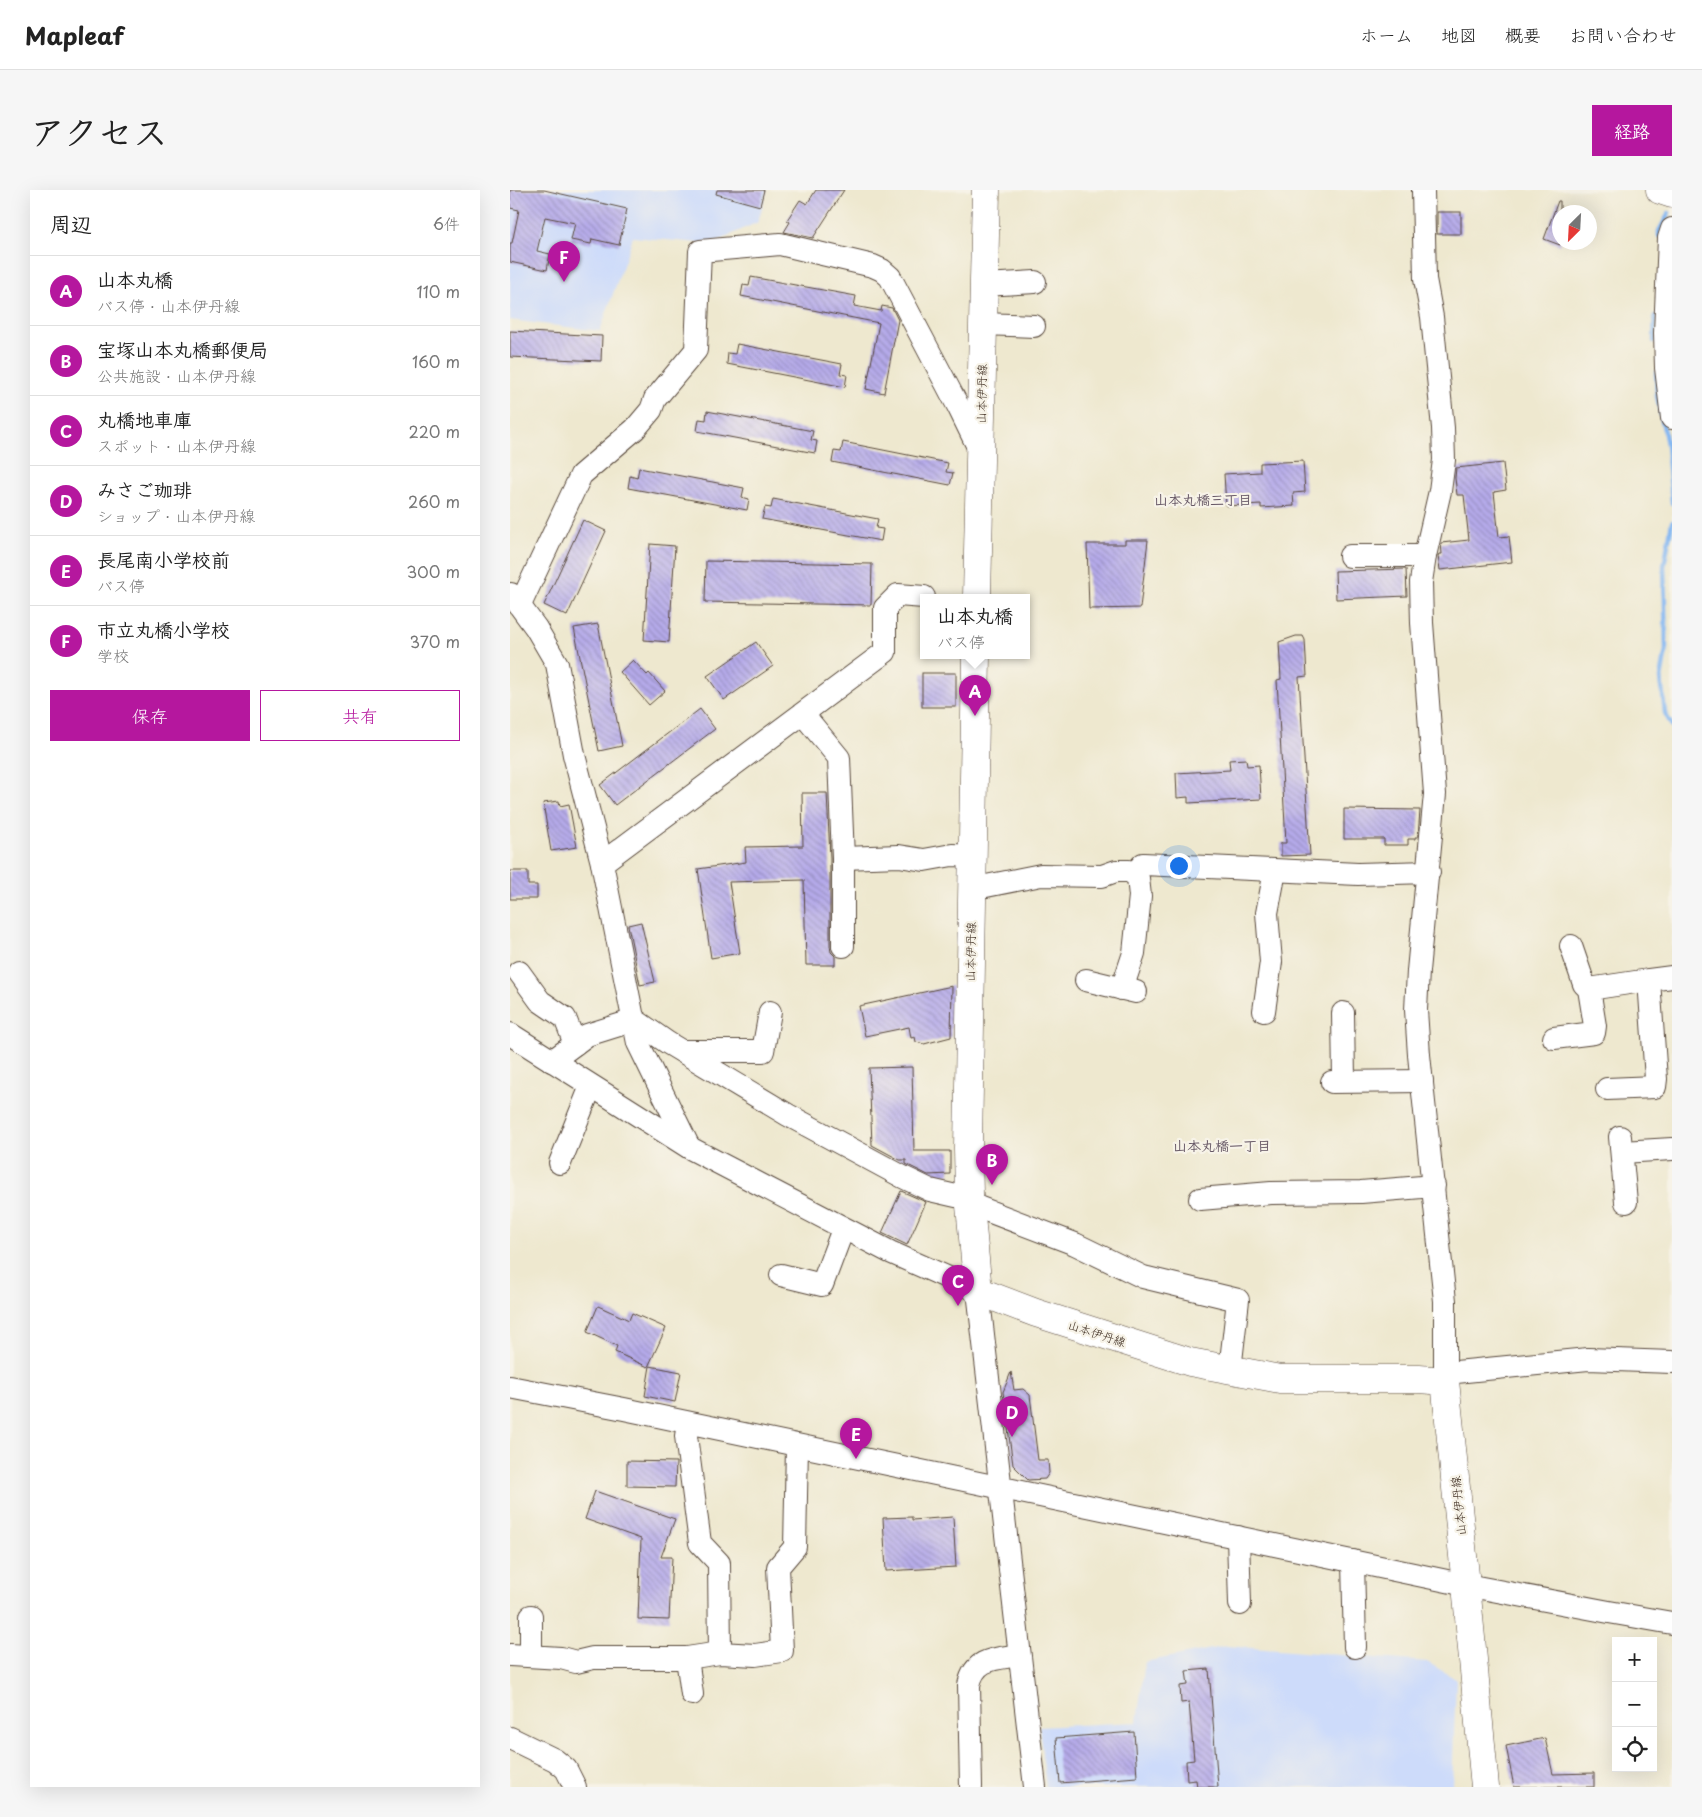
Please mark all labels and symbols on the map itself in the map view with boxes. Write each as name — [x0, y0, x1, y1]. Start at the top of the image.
north arrow — [1552, 205, 1597, 250]
pin: F — [548, 241, 580, 282]
street label: 山本伊丹線 — [971, 364, 991, 424]
district label: 山本丸橋三丁目 — [1154, 489, 1252, 510]
pin: A — [959, 675, 991, 716]
your location — [1166, 853, 1192, 879]
street label: 山本伊丹線 — [960, 922, 980, 982]
district label: 山本丸橋一丁目 — [1173, 1135, 1271, 1156]
pin: B — [976, 1144, 1008, 1185]
pin: C — [942, 1265, 974, 1306]
street label: 山本伊丹線 — [1066, 1315, 1128, 1351]
pin: D — [996, 1396, 1028, 1437]
pin: E — [840, 1418, 872, 1459]
street label: 山本伊丹線 — [1446, 1475, 1470, 1537]

